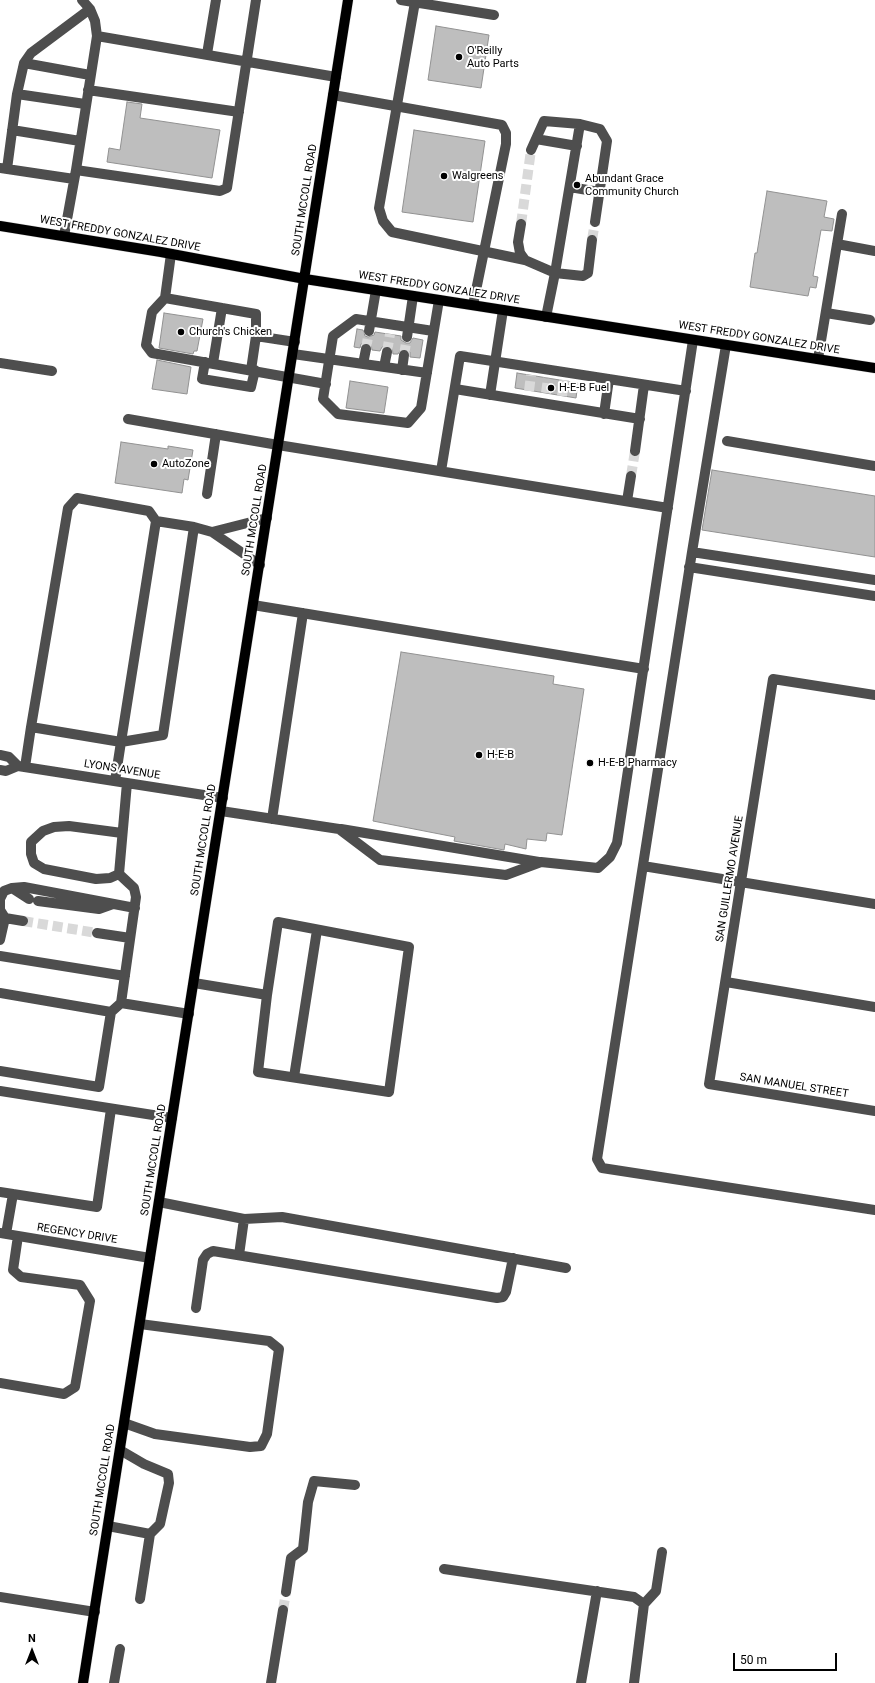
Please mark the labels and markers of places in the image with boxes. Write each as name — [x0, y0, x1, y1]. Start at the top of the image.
place label: O'Reilly Auto Parts — [467, 44, 519, 70]
marker: O'Reilly Auto Parts — [454, 52, 464, 62]
place label: Walgreens — [452, 169, 503, 183]
marker: Walgreens — [439, 171, 449, 181]
place label: Abundant Grace Community Church — [585, 172, 679, 198]
marker: Abundant Grace Community Church — [572, 180, 582, 190]
place label: Church's Chicken — [189, 325, 272, 339]
marker: Church's Chicken — [176, 327, 186, 337]
place label: H-E-B Fuel — [559, 381, 609, 395]
marker: H-E-B Fuel — [546, 383, 556, 393]
place label: AutoZone — [162, 457, 210, 471]
marker: AutoZone — [149, 459, 159, 469]
place label: H-E-B — [487, 748, 514, 762]
marker: H-E-B — [474, 750, 484, 760]
place label: H-E-B Pharmacy — [598, 756, 677, 770]
marker: H-E-B Pharmacy — [585, 758, 595, 768]

